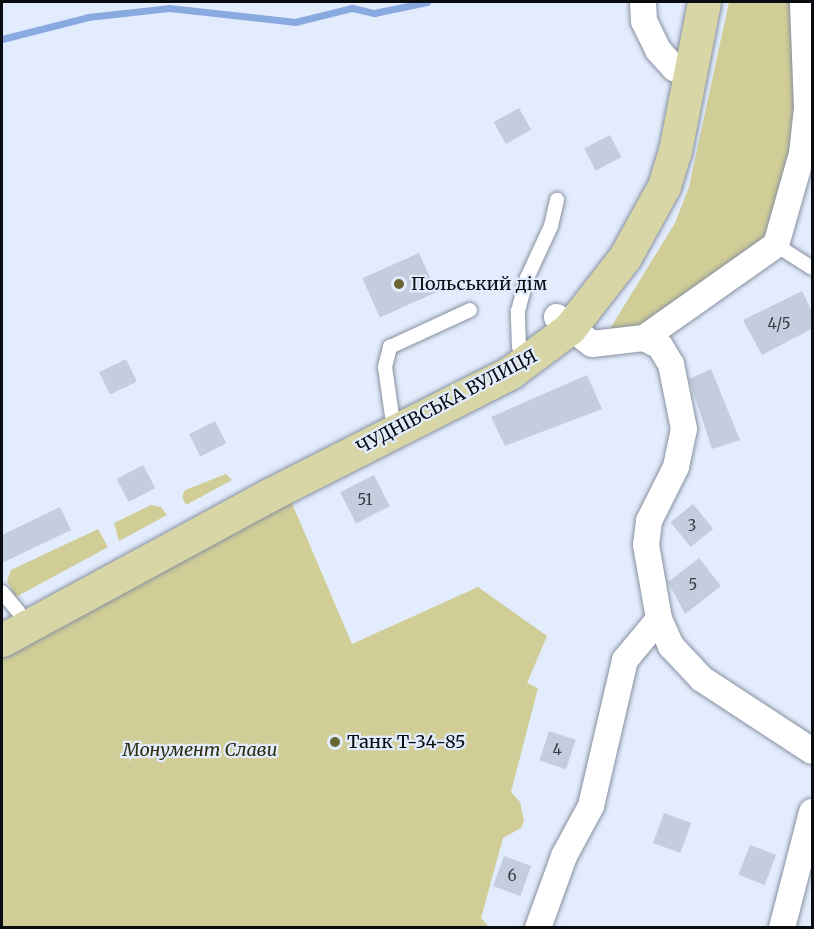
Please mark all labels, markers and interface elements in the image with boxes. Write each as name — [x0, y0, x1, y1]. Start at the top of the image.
place label: Польський дім — [411, 273, 547, 295]
marker: Польський дім — [392, 277, 406, 291]
house number: 4/5 — [768, 315, 790, 333]
street label: ЧУДНІВСЬКА ВУЛИЦЯ — [353, 345, 541, 459]
house number: 51 — [358, 491, 372, 509]
house number: 3 — [688, 517, 696, 535]
house number: 5 — [689, 576, 697, 594]
place label: Танк Т-34-85 — [347, 731, 465, 753]
marker: Танк Т-34-85 — [328, 735, 342, 749]
park label: Монумент Слави — [123, 739, 277, 761]
house number: 4 — [552, 741, 562, 759]
house number: 6 — [507, 867, 517, 885]

